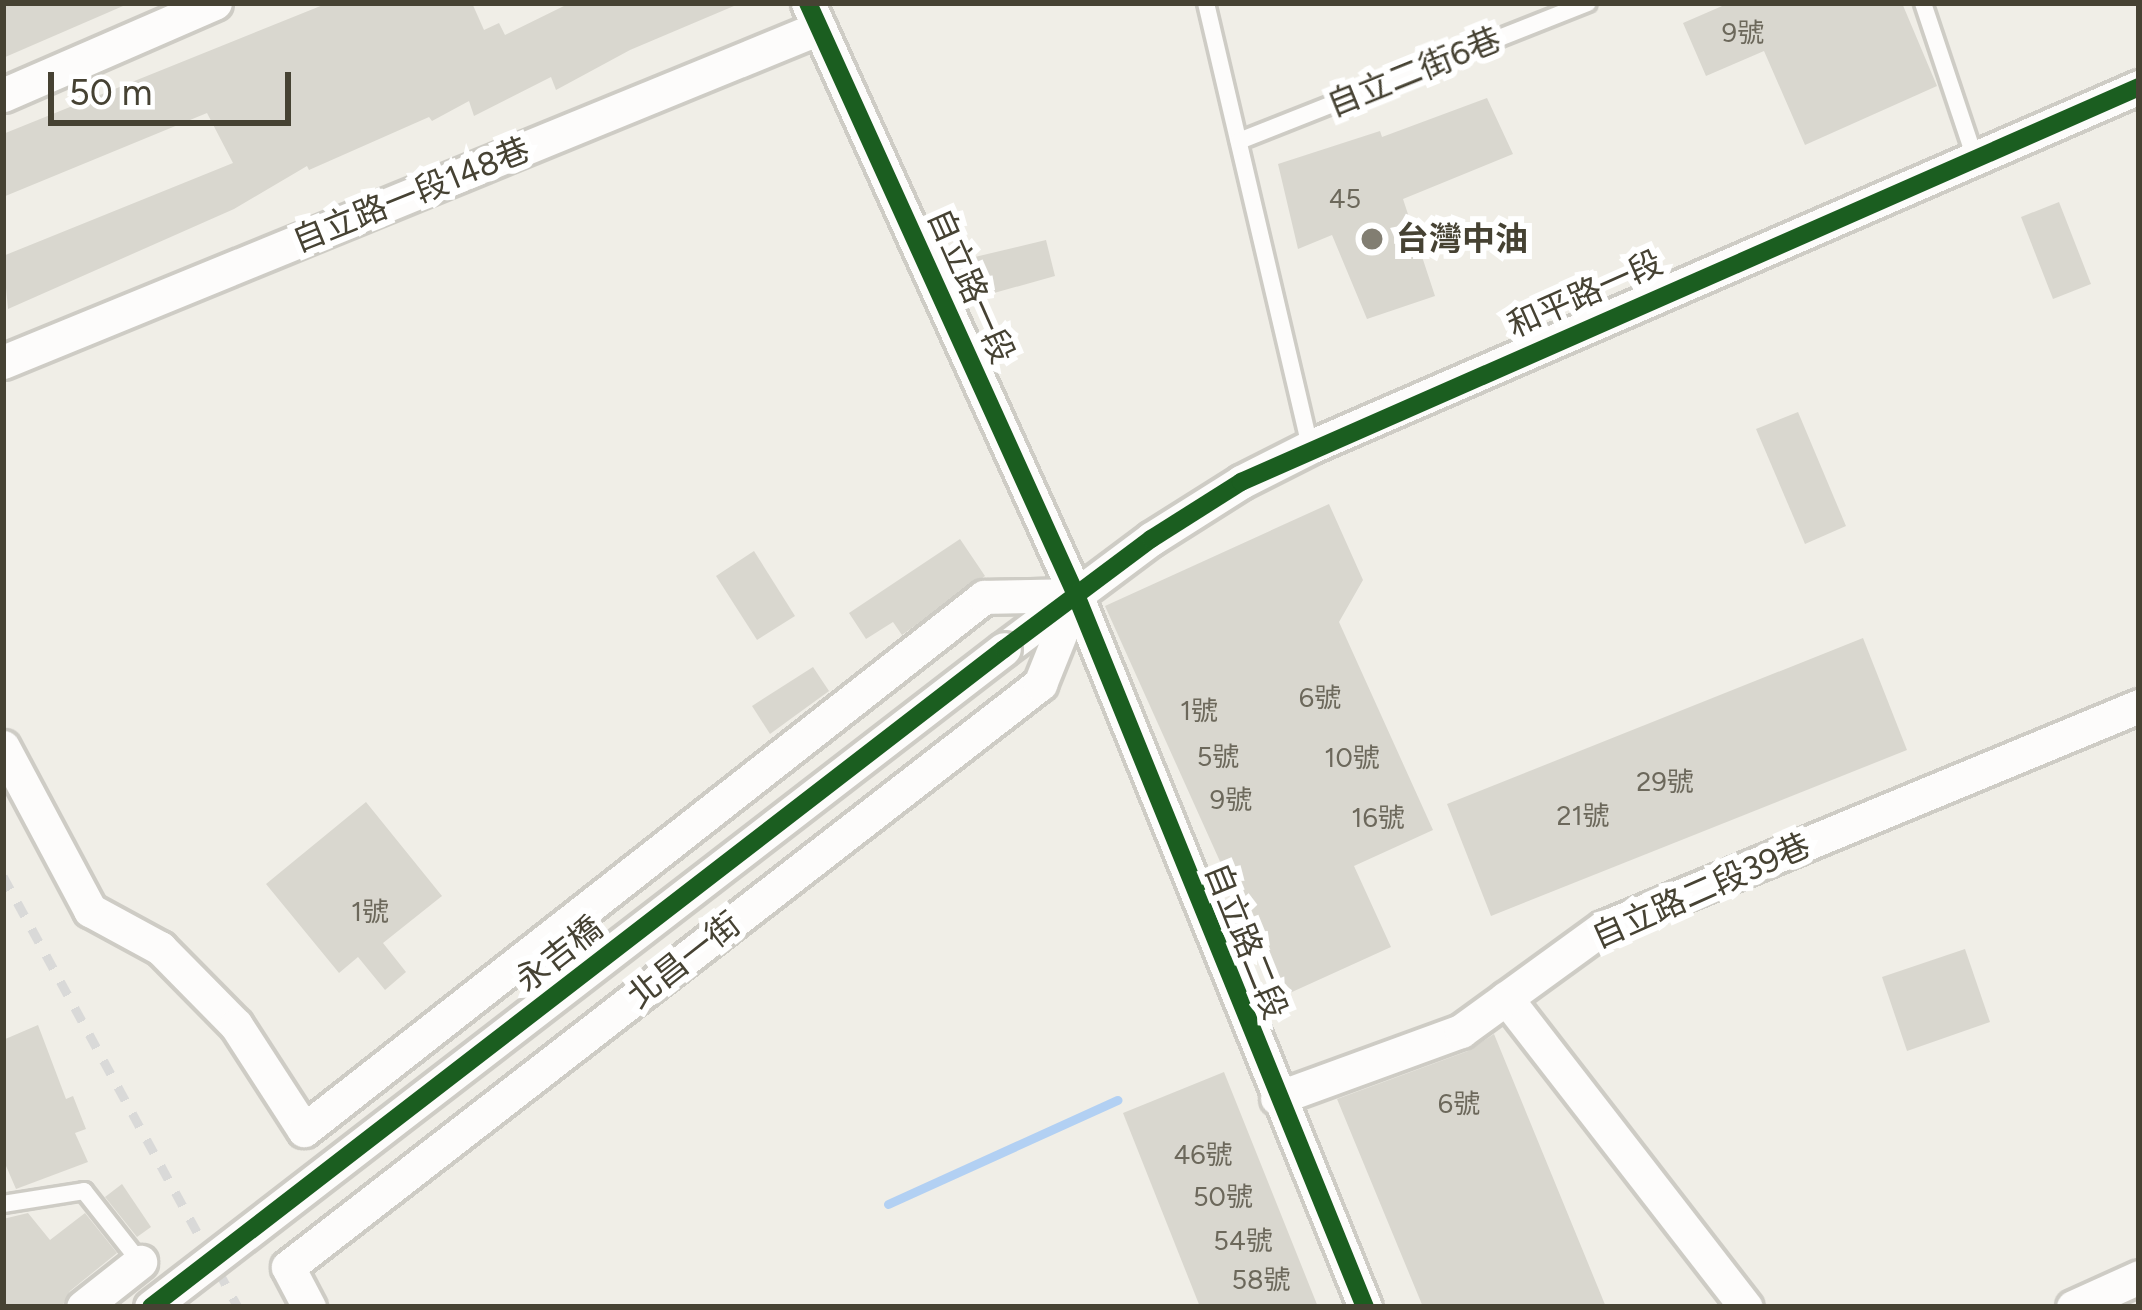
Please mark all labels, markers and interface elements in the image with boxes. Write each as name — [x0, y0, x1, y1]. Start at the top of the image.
house number: 9號 — [1722, 17, 1764, 49]
street label: 自立二街6巷 — [1321, 19, 1507, 125]
scale bar — [54, 48, 297, 122]
text: 50 m — [69, 71, 152, 114]
street label: 自立路一段148巷 — [287, 129, 535, 261]
house number: 45 — [1329, 183, 1361, 215]
street label: 自立路一段 — [919, 203, 1023, 369]
place label: 台灣中油 — [1396, 219, 1528, 259]
marker: 台灣中油 — [1359, 226, 1385, 252]
street label: 和平路一段 — [1502, 242, 1668, 346]
house number: 6號 — [1299, 682, 1341, 714]
house number: 1號 — [1180, 695, 1218, 727]
house number: 5號 — [1197, 741, 1239, 773]
house number: 10號 — [1324, 742, 1380, 774]
house number: 29號 — [1636, 766, 1694, 798]
house number: 9號 — [1210, 784, 1252, 816]
house number: 21號 — [1556, 800, 1610, 832]
house number: 16號 — [1351, 802, 1405, 834]
street label: 自立路二段39巷 — [1586, 825, 1816, 957]
street label: 自立路二段 — [1197, 857, 1295, 1025]
house number: 1號 — [351, 896, 389, 928]
street label: 北昌一街 — [620, 904, 748, 1016]
street label: 永吉橋 — [508, 908, 610, 1000]
house number: 6號 — [1438, 1088, 1480, 1120]
house number: 46號 — [1173, 1139, 1233, 1171]
house number: 50號 — [1193, 1181, 1253, 1213]
house number: 54號 — [1213, 1225, 1273, 1257]
house number: 58號 — [1231, 1264, 1291, 1296]

